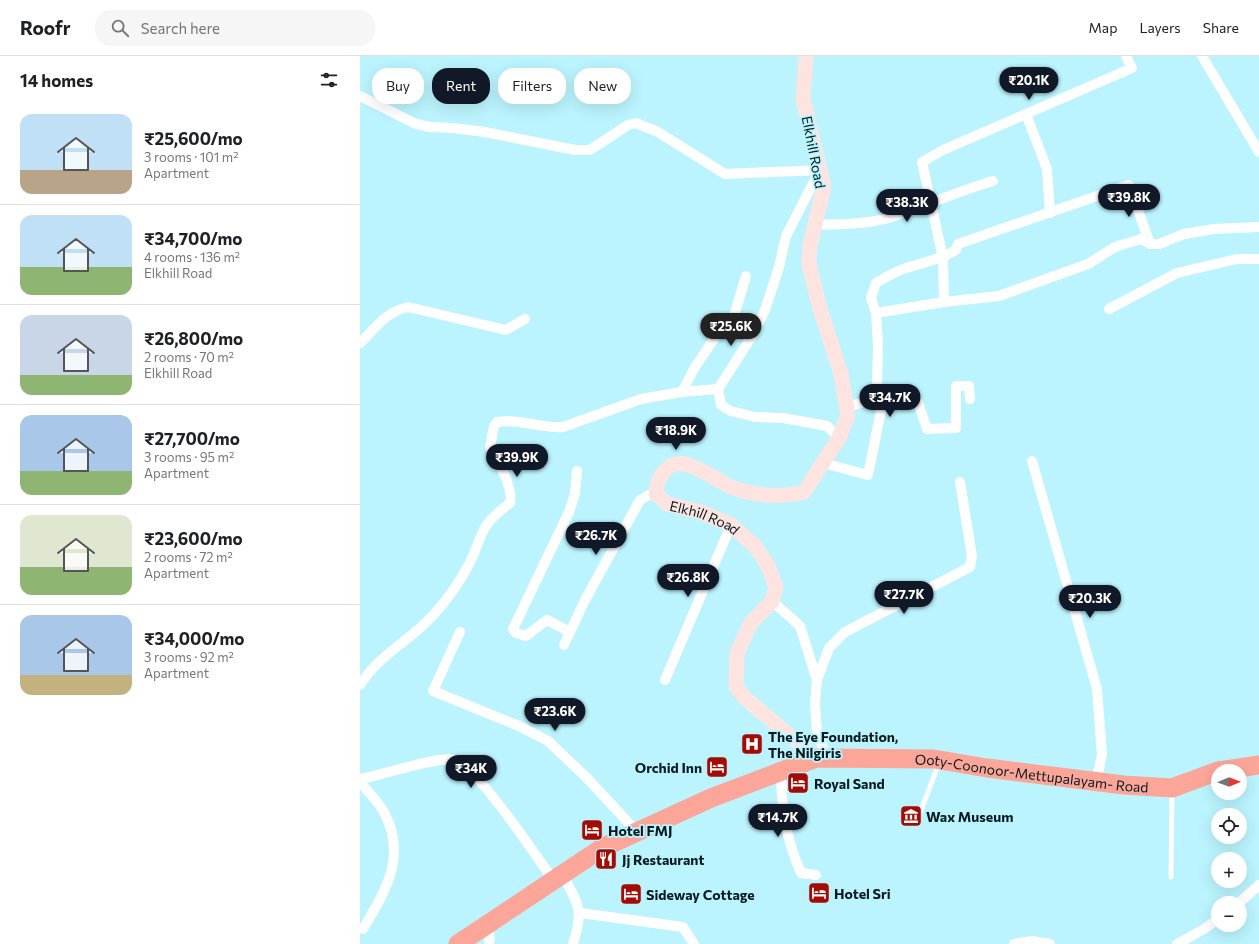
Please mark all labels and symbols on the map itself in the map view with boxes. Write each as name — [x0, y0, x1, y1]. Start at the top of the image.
pin: ₹20.1K — [996, 67, 1062, 101]
street label: Elkhill Road — [799, 114, 829, 190]
pin: ₹39.8K — [1096, 184, 1162, 218]
pin: ₹38.3K — [874, 189, 940, 223]
pin: ₹25.6K — [698, 313, 764, 347]
pin: ₹34.7K — [857, 384, 923, 418]
pin: ₹18.9K — [643, 417, 709, 451]
pin: ₹39.9K — [484, 444, 550, 478]
street label: Elkhill Road — [668, 496, 744, 538]
pin: ₹26.7K — [563, 522, 629, 556]
pin: ₹26.8K — [655, 564, 721, 598]
pin: ₹27.7K — [871, 581, 937, 615]
pin: ₹20.3K — [1057, 585, 1123, 619]
pin: ₹23.6K — [522, 698, 588, 732]
place label: The Eye Foundation, The Nilgiris — [768, 728, 898, 761]
hospital icon: The Eye Foundation, The Nilgiris — [739, 731, 765, 757]
street label: Ooty-Coonoor-Mettupalayam- Road — [915, 750, 1149, 795]
hotel icon: Orchid Inn — [704, 754, 730, 780]
pin: ₹34K — [447, 755, 495, 789]
place label: Orchid Inn — [635, 759, 702, 776]
north arrow — [1211, 764, 1247, 800]
hotel icon: Royal Sand — [785, 770, 811, 796]
place label: Royal Sand — [814, 775, 885, 792]
museum icon: Wax Museum — [898, 803, 924, 829]
pin: ₹14.7K — [745, 804, 811, 838]
place label: Wax Museum — [926, 808, 1013, 825]
hotel icon: Hotel FMJ — [579, 817, 605, 843]
place label: Hotel FMJ — [608, 822, 673, 839]
restaurant icon: Jj Restaurant — [593, 846, 619, 872]
place label: Jj Restaurant — [622, 851, 704, 868]
hotel icon: Hotel Sri — [806, 880, 832, 906]
hotel icon: Sideway Cottage — [618, 881, 644, 907]
place label: Hotel Sri — [834, 885, 891, 902]
place label: Sideway Cottage — [646, 886, 755, 903]

